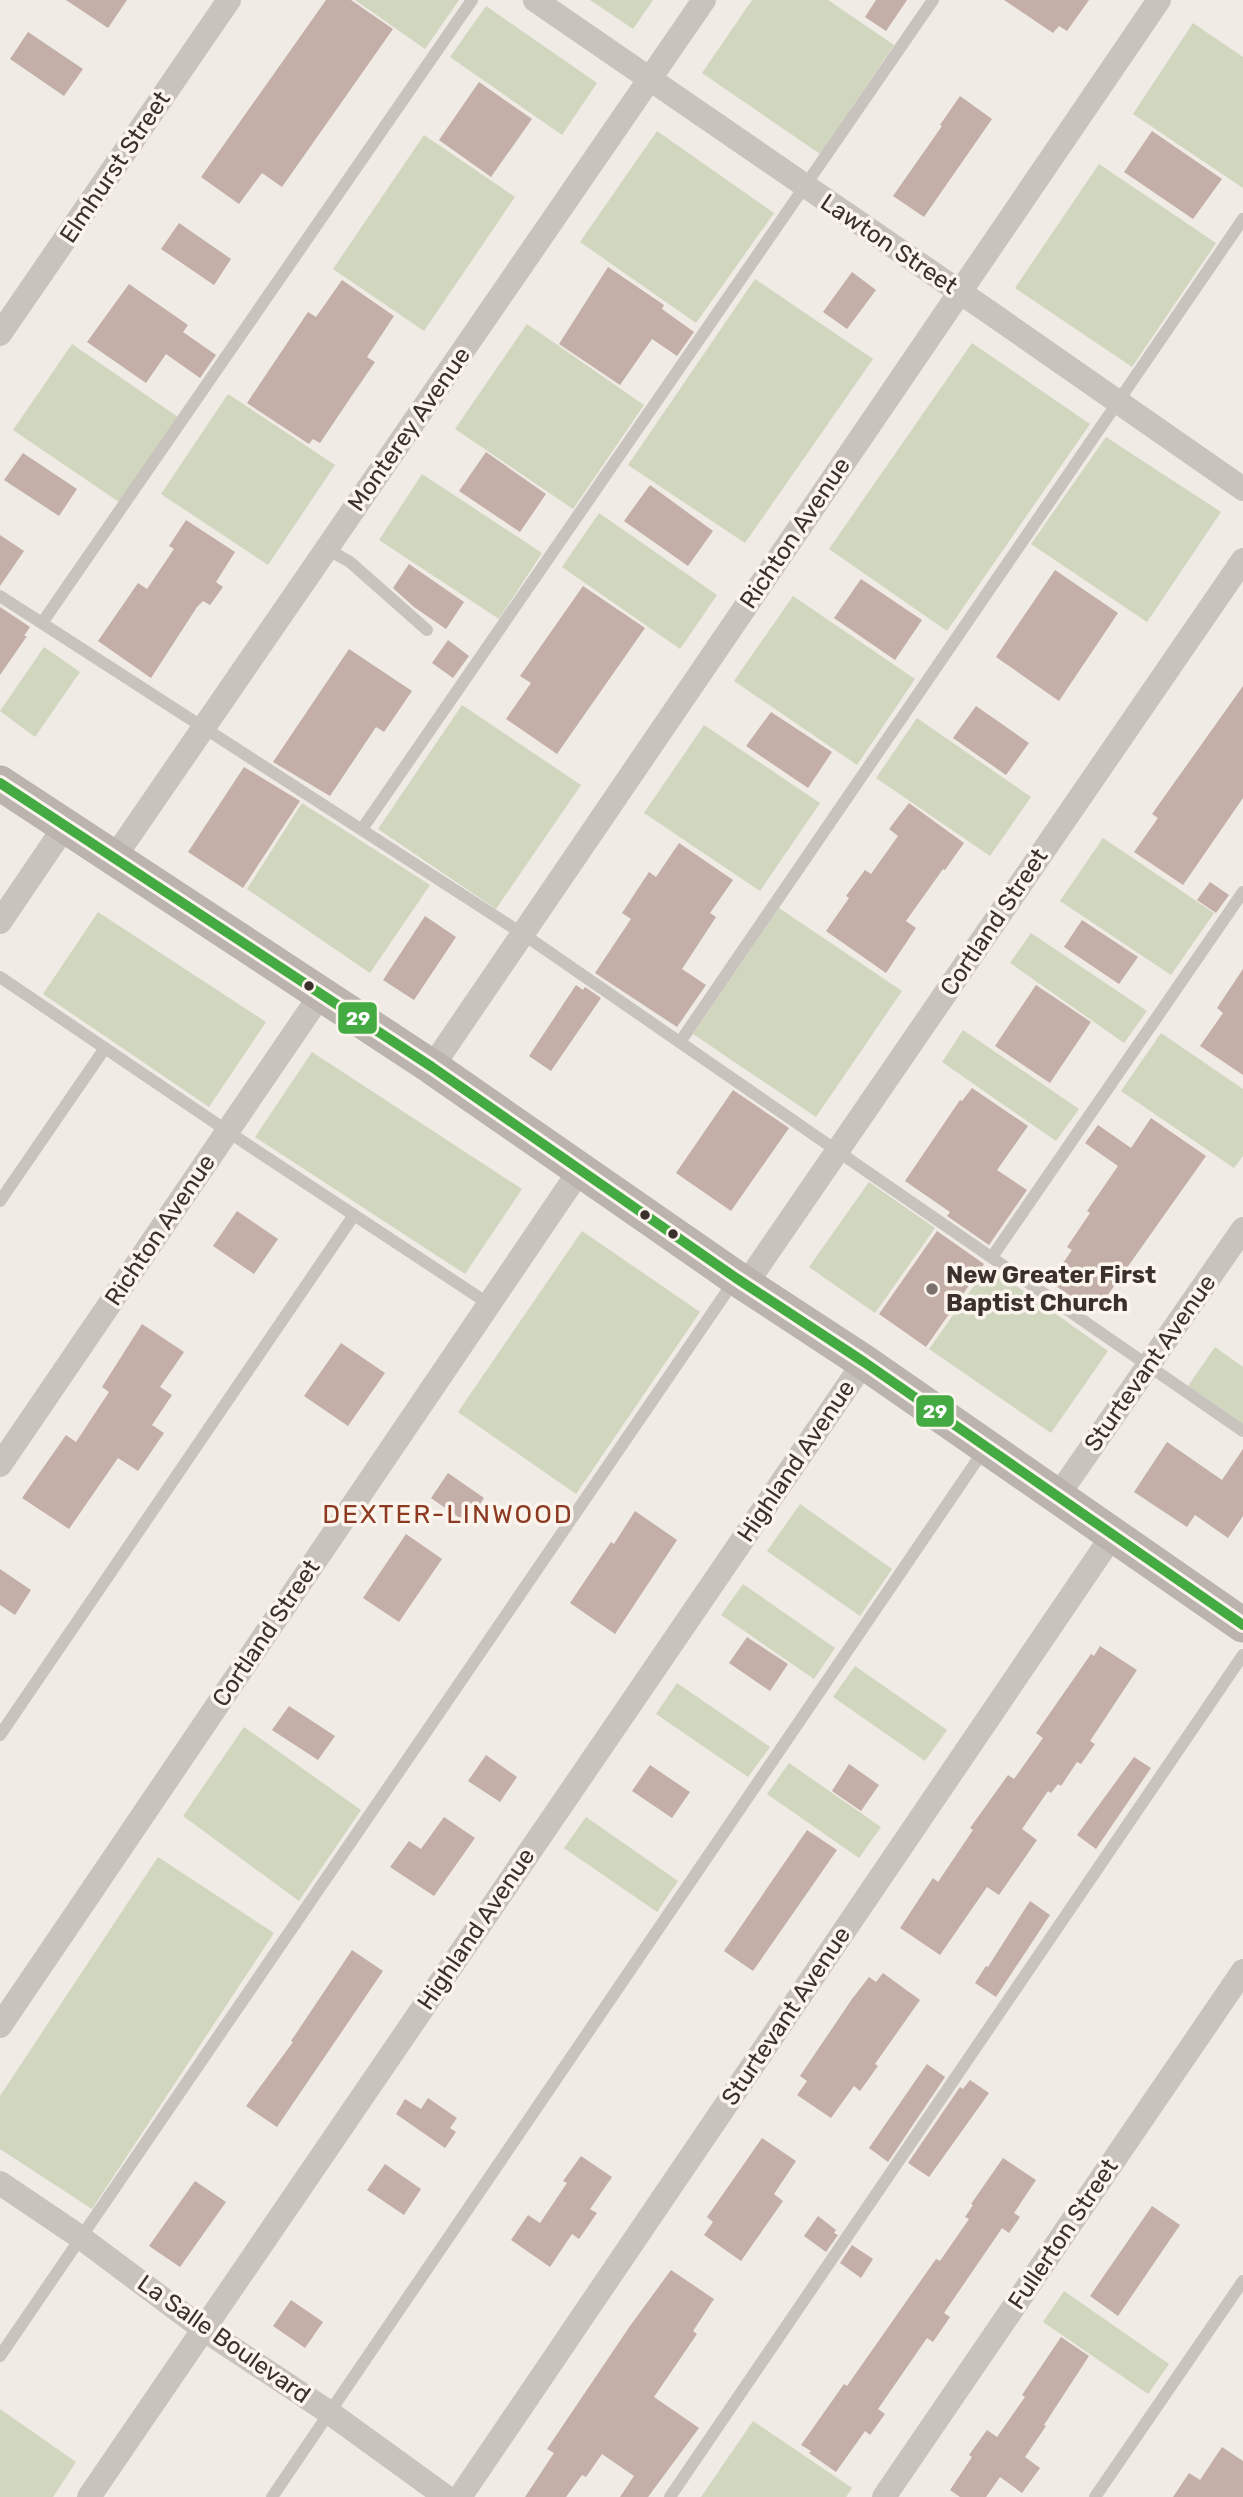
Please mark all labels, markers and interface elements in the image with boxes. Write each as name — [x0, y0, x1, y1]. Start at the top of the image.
street label: Elmhurst Street — [54, 86, 176, 248]
street label: Lawton Street — [815, 188, 963, 300]
street label: Monterey Avenue — [342, 342, 476, 516]
street label: Richton Avenue — [734, 452, 856, 614]
street label: Cortland Street — [934, 843, 1054, 1001]
unlabelled marker — [302, 979, 316, 993]
line badge: 29 — [337, 1001, 378, 1035]
text: 29 — [346, 1007, 370, 1030]
street label: Richton Avenue — [99, 1149, 221, 1311]
unlabelled marker — [638, 1208, 652, 1222]
unlabelled marker — [666, 1227, 680, 1241]
place label: New Greater First Baptist Church — [946, 1261, 1156, 1317]
street label: Sturtevant Avenue — [1078, 1269, 1222, 1457]
marker: New Greater First Baptist Church — [924, 1281, 940, 1297]
street label: Highland Avenue — [732, 1375, 860, 1547]
line badge: 29 — [915, 1394, 955, 1428]
text: 29 — [923, 1400, 947, 1423]
district label: DEXTER-LINWOOD — [322, 1499, 574, 1530]
street label: Cortland Street — [206, 1554, 326, 1712]
street label: Highland Avenue — [412, 1843, 540, 2015]
street label: Sturtevant Avenue — [716, 1921, 856, 2111]
street label: Fullerton Street — [1002, 2153, 1124, 2315]
street label: La Salle Boulevard — [132, 2269, 316, 2409]

